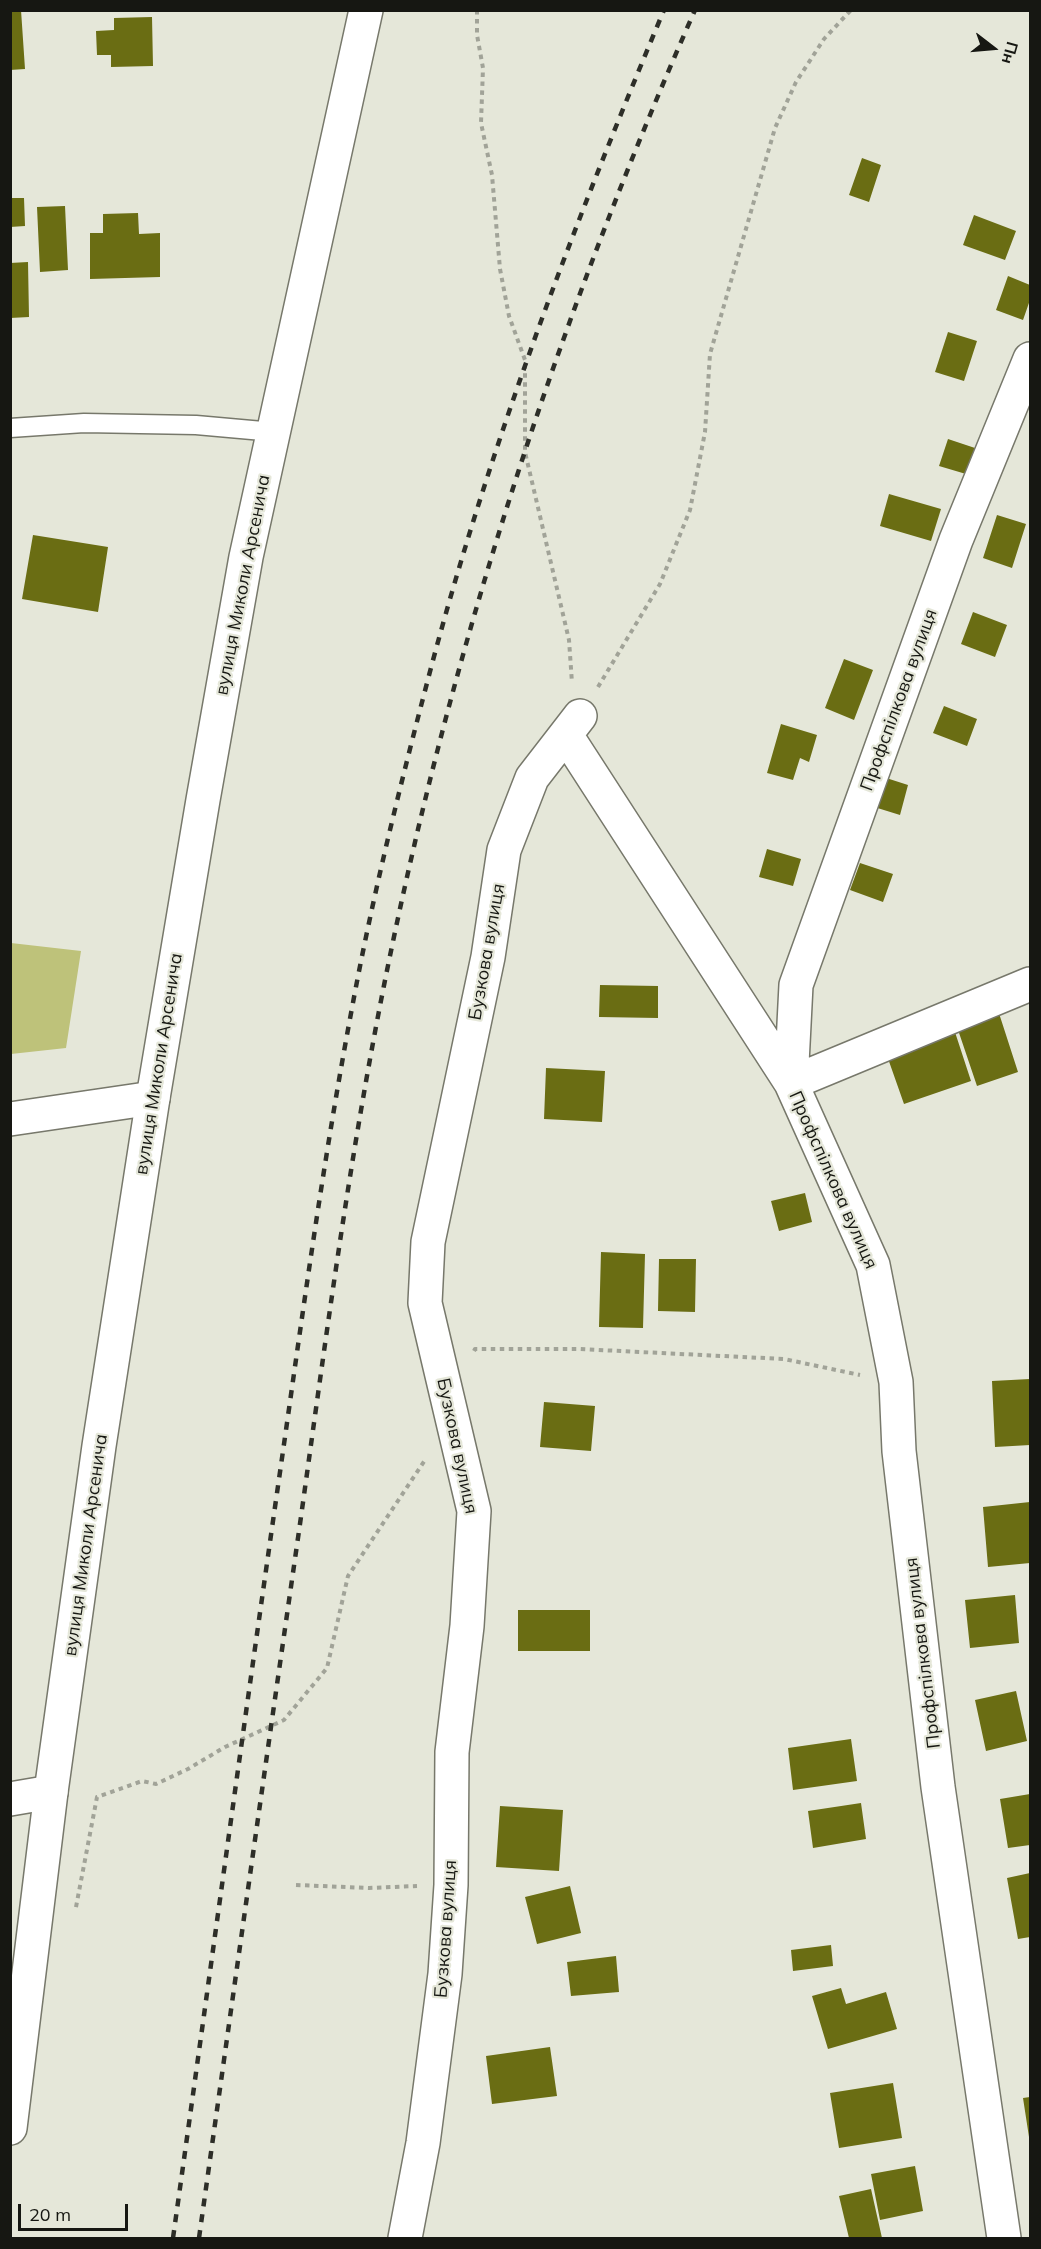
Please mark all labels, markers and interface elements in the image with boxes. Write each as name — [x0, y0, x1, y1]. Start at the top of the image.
north arrow — [963, 18, 1023, 78]
text: Пн — [998, 40, 1023, 66]
street label: вулиця Миколи Арсенича — [211, 473, 275, 697]
street label: Профспілкова вулиця — [856, 606, 942, 794]
street label: Бузкова вулиця — [464, 882, 510, 1022]
street label: вулиця Миколи Арсенича — [131, 952, 187, 1176]
street label: Профспілкова вулиця — [784, 1088, 882, 1272]
street label: Бузкова вулиця — [432, 1376, 482, 1516]
street label: вулиця Миколи Арсенича — [60, 1433, 112, 1657]
street label: Профспілкова вулиця — [901, 1556, 945, 1750]
street label: Бузкова вулиця — [430, 1859, 462, 1999]
scale bar — [21, 2192, 130, 2230]
text: 20 m — [29, 2203, 71, 2226]

